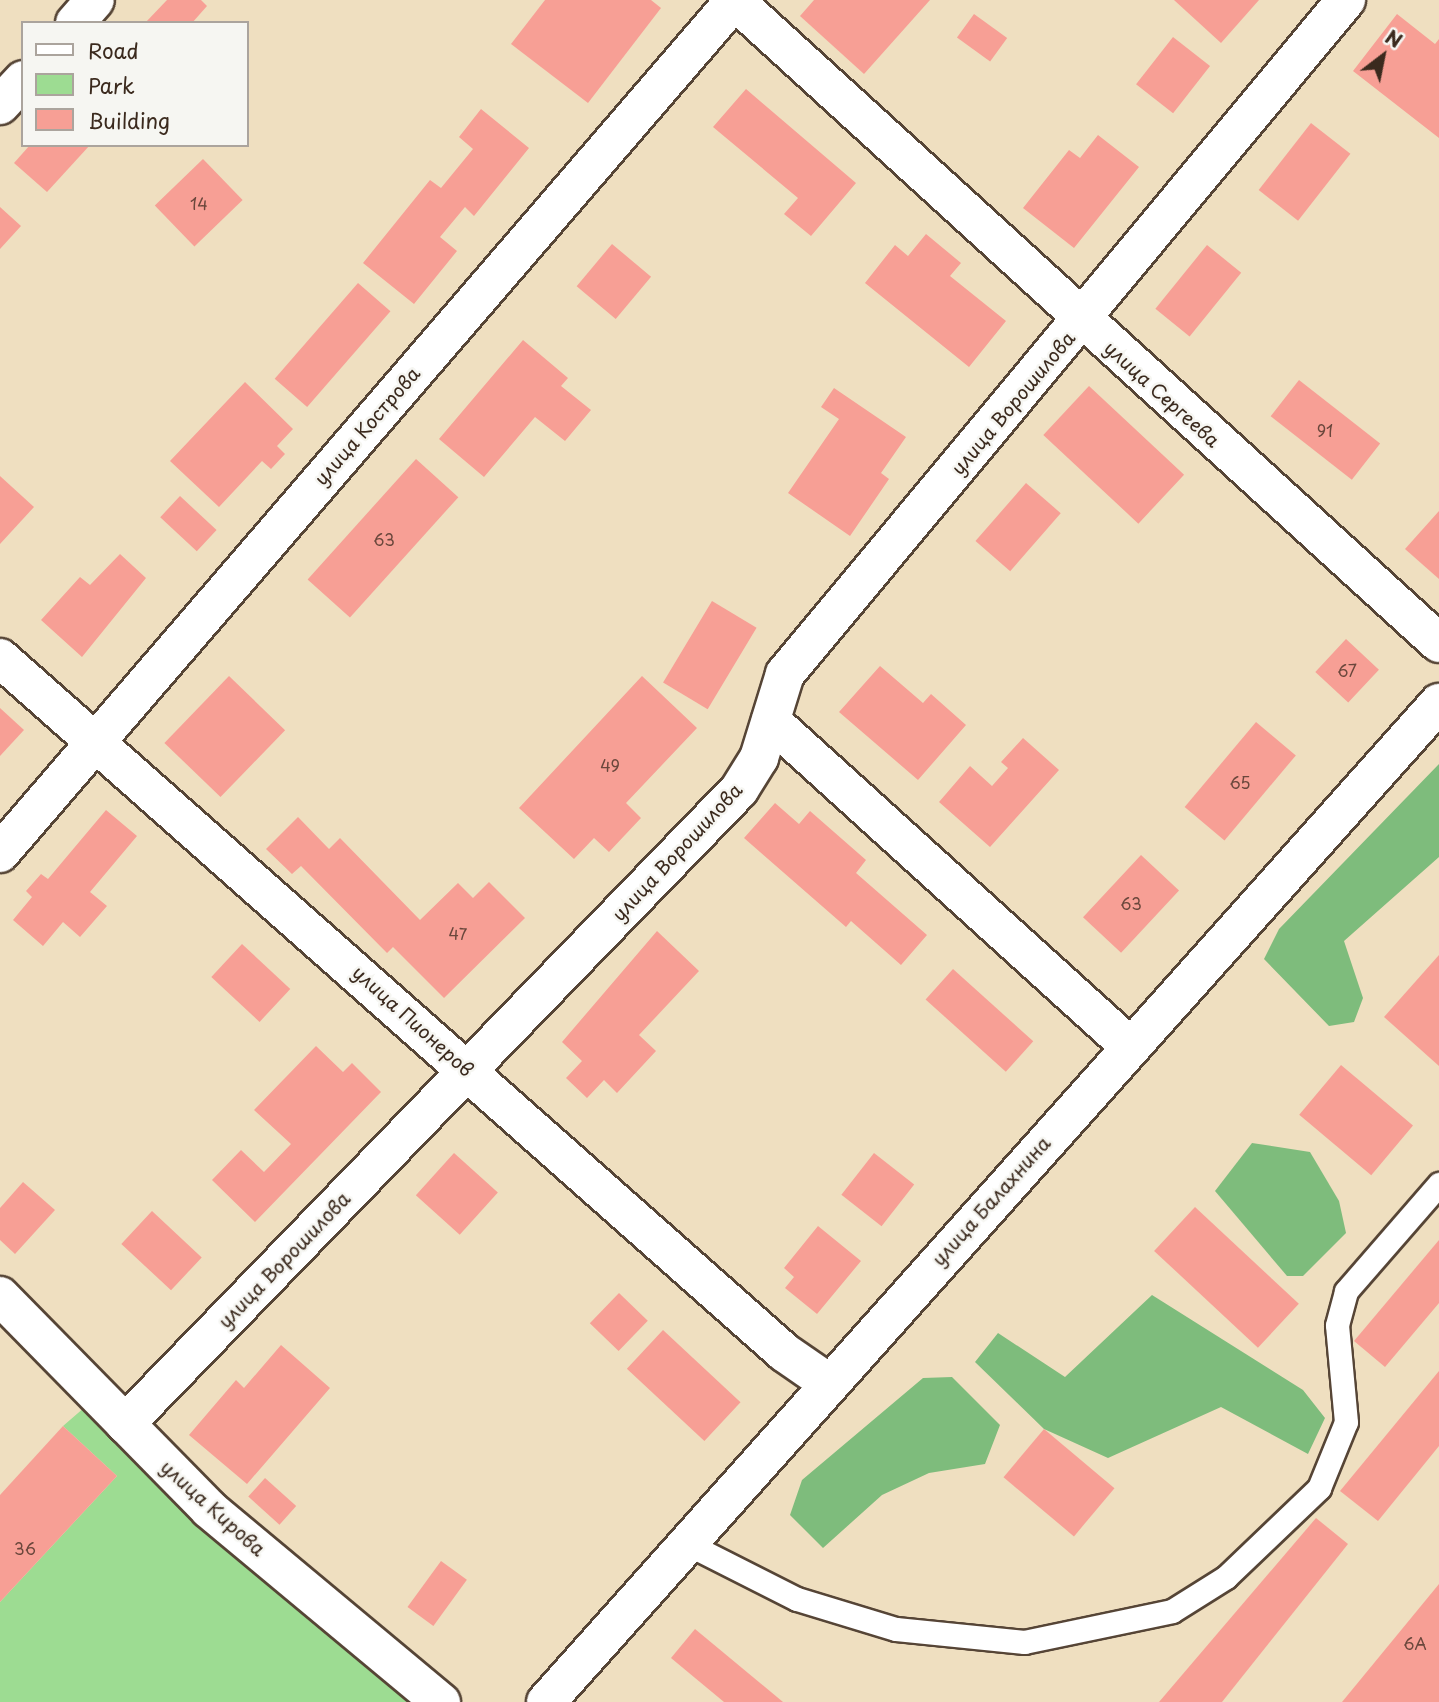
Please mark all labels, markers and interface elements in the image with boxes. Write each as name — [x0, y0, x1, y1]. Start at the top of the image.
legend — [21, 21, 248, 147]
north arrow — [1348, 21, 1418, 91]
text: N — [1380, 22, 1408, 54]
text: Road — [88, 34, 139, 66]
text: Park — [88, 69, 135, 101]
text: Building — [88, 104, 170, 136]
house number: 14 — [190, 193, 208, 213]
street label: улица Ворошилова — [946, 326, 1080, 480]
street label: улица Сергеева — [1099, 336, 1225, 452]
street label: улица Кострова — [309, 362, 425, 490]
house number: 91 — [1317, 420, 1333, 440]
house number: 63 — [373, 529, 395, 549]
house number: 67 — [1337, 660, 1357, 680]
house number: 49 — [600, 755, 620, 775]
house number: 65 — [1229, 772, 1251, 792]
street label: улица Ворошилова — [607, 778, 747, 926]
house number: 63 — [1120, 893, 1142, 913]
house number: 47 — [449, 923, 467, 943]
street label: улица Пионеров — [348, 961, 478, 1081]
street label: улица Балахнина — [927, 1132, 1055, 1270]
street label: улица Ворошилова — [213, 1187, 355, 1333]
street label: улица Кирова — [156, 1455, 270, 1561]
house number: 36 — [14, 1538, 36, 1558]
house number: 6А — [1403, 1633, 1427, 1653]

